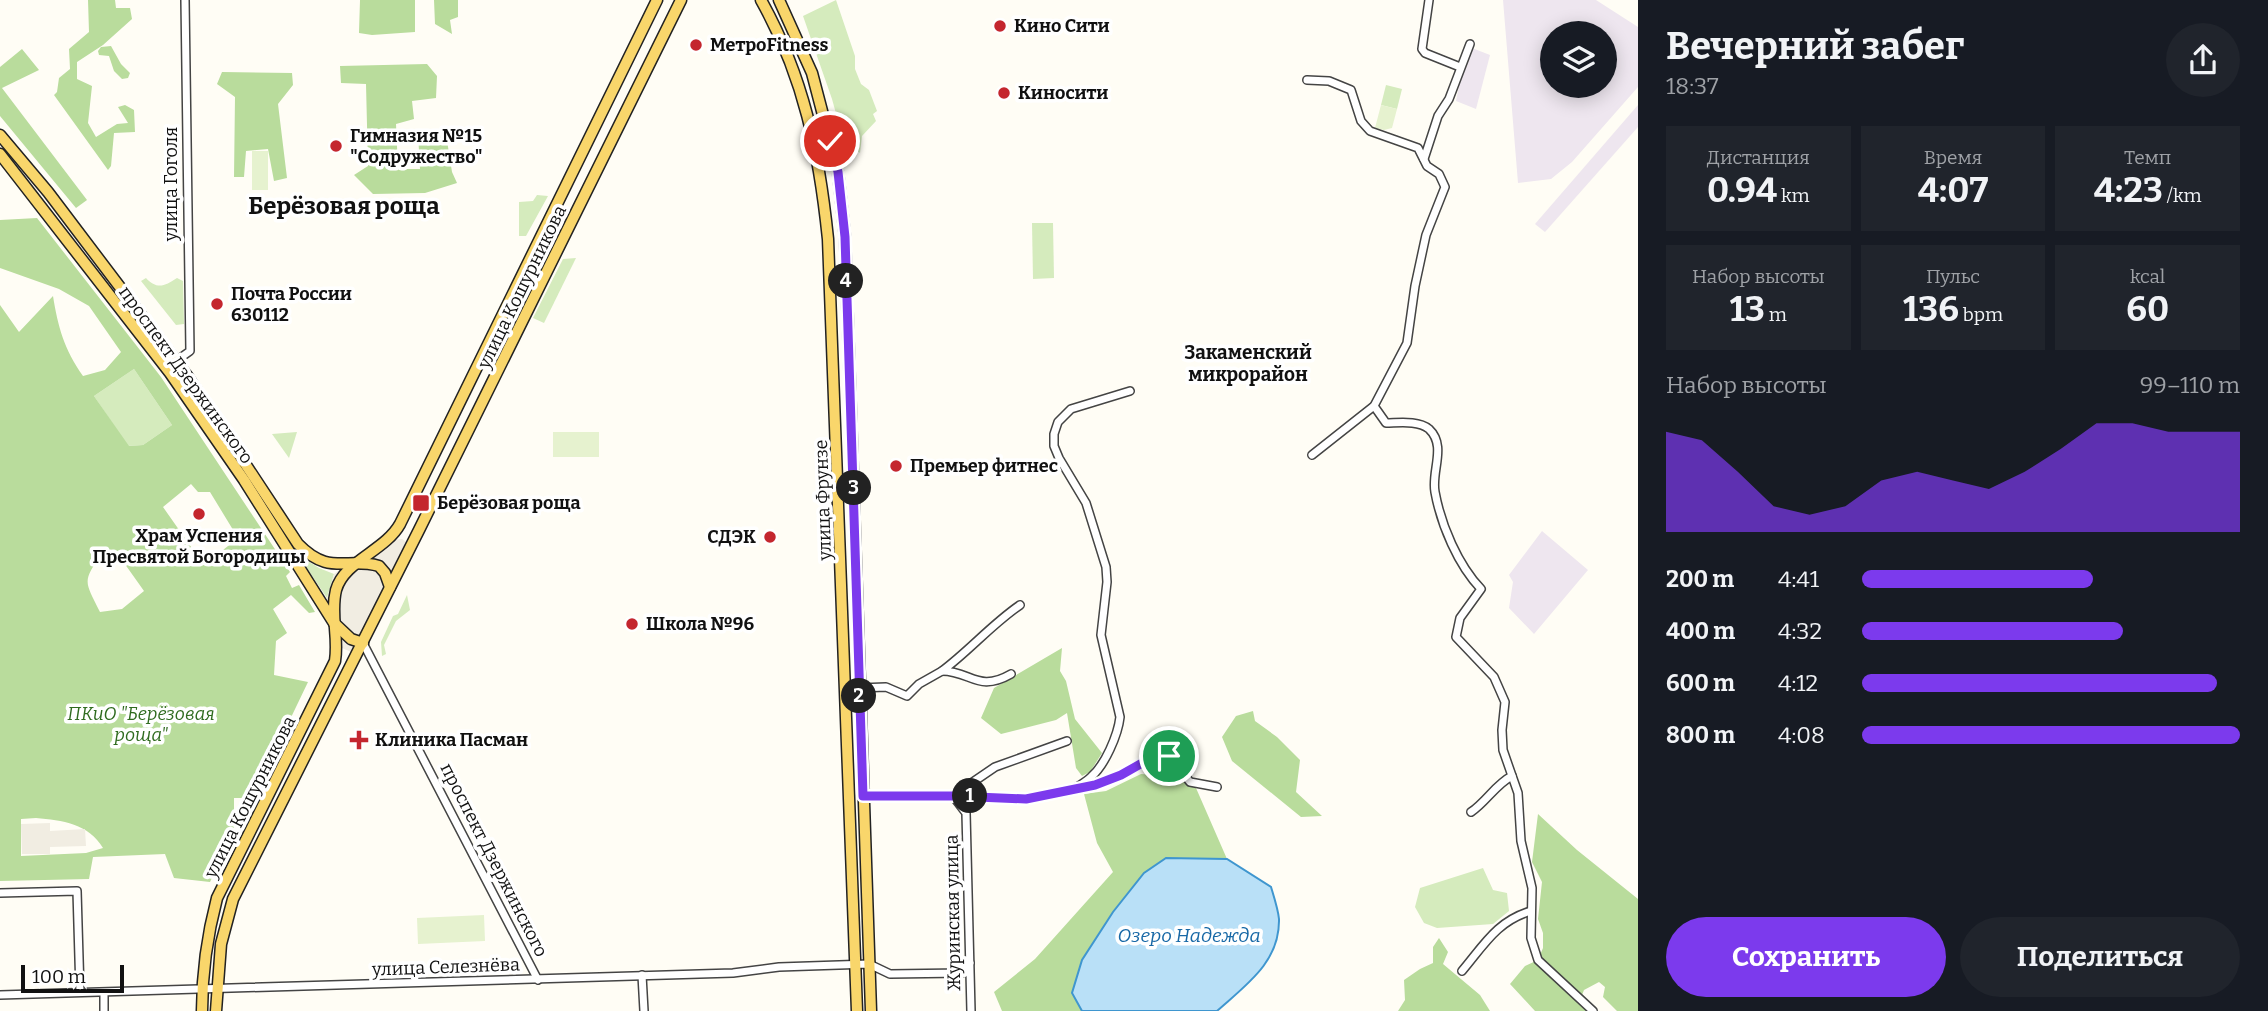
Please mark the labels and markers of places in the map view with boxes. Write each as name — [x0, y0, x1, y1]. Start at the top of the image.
place label: Кино Сити — [1014, 15, 1110, 37]
marker: Кино Сити — [992, 18, 1008, 34]
place label: МетроFitness — [710, 34, 829, 56]
marker: МетроFitness — [688, 37, 704, 53]
place label: Киносити — [1018, 82, 1108, 104]
marker: Киносити — [996, 85, 1012, 101]
pin — [800, 111, 860, 171]
place label: Гимназия №15 "Содружество" — [350, 125, 483, 168]
marker: Гимназия №15 "Содружество" — [328, 138, 344, 154]
pin: 4 — [828, 264, 864, 298]
place label: Почта России 630112 — [231, 283, 352, 326]
marker: Почта России 630112 — [209, 296, 225, 312]
place label: Премьер фитнес — [910, 455, 1058, 477]
marker: Премьер фитнес — [888, 458, 904, 474]
pin: 3 — [836, 470, 872, 505]
place label: Берёзовая роща — [437, 492, 581, 514]
marker: Берёзовая роща — [411, 493, 431, 513]
marker: Храм Успения Пресвятой Богородицы — [191, 506, 207, 522]
place label: Храм Успения Пресвятой Богородицы — [92, 525, 306, 568]
place label: СДЭК — [707, 526, 756, 548]
marker: СДЭК — [762, 529, 778, 545]
place label: Школа №96 — [646, 613, 754, 635]
marker: Школа №96 — [624, 616, 640, 632]
pin: 2 — [842, 678, 876, 714]
pin — [1139, 726, 1199, 786]
place label: Клиника Пасман — [375, 729, 528, 751]
marker: Клиника Пасман — [349, 730, 369, 750]
pin: 1 — [953, 778, 988, 814]

